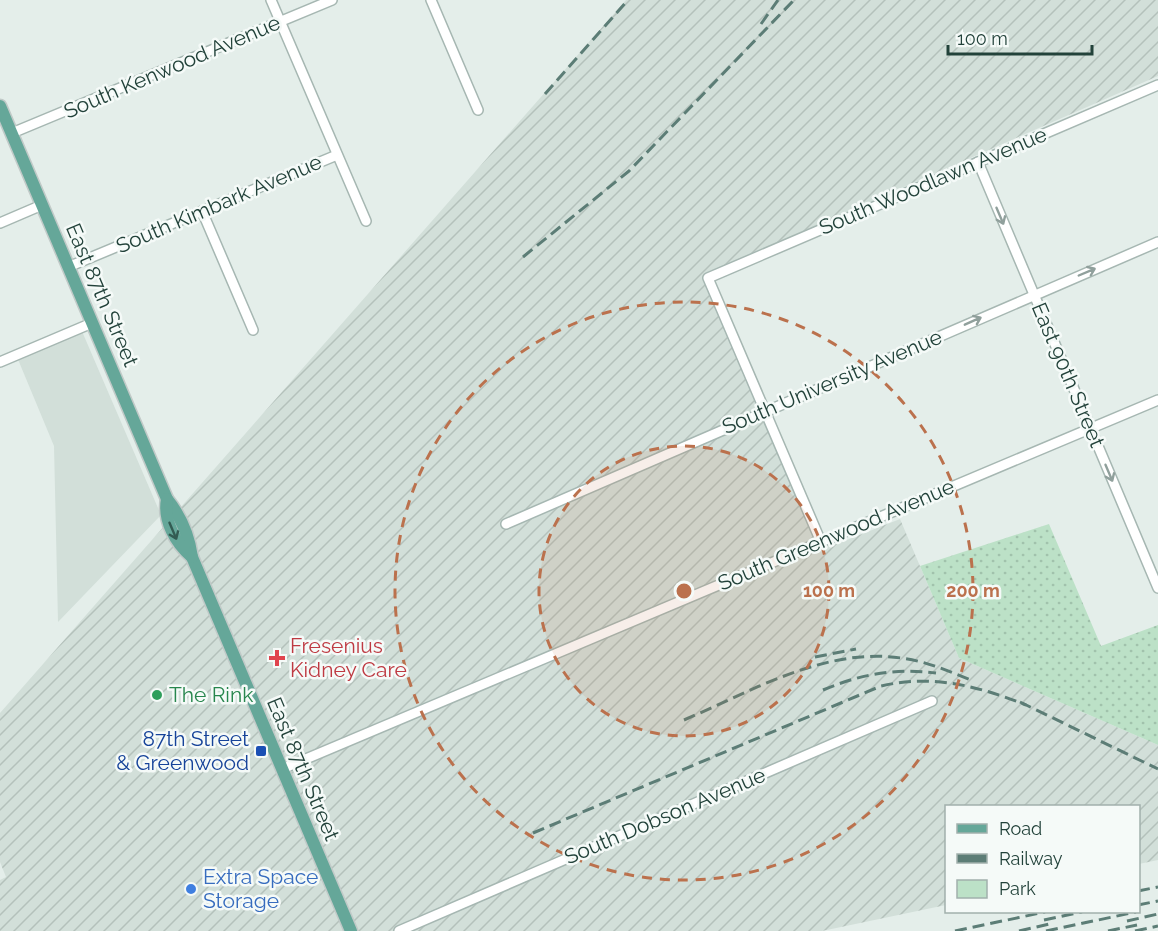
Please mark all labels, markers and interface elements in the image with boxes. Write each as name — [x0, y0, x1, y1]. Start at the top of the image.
street label: South Kenwood Avenue — [60, 10, 284, 124]
scale bar — [948, 18, 1092, 56]
text: 100 m — [957, 28, 1008, 49]
street label: South Woodlawn Avenue — [815, 121, 1050, 240]
street label: South Kimbark Avenue — [112, 149, 325, 258]
one-way arrow — [995, 206, 1006, 225]
street label: East 87th Street — [61, 219, 144, 370]
one-way arrow — [1078, 266, 1096, 277]
street label: East 90th Street — [1027, 299, 1110, 451]
one-way arrow — [963, 315, 981, 326]
street label: South University Avenue — [718, 324, 945, 439]
one-way arrow — [1104, 463, 1115, 482]
street label: South Greenwood Avenue — [714, 473, 958, 596]
one-way arrow — [167, 521, 179, 539]
text: 100 m — [803, 580, 855, 601]
text: 200 m — [946, 580, 1000, 601]
centre of rings — [674, 581, 694, 601]
place label: Fresenius Kidney Care — [290, 633, 407, 682]
marker: Fresenius Kidney Care — [268, 649, 286, 667]
place label: The Rink — [169, 682, 253, 707]
marker: The Rink — [150, 688, 164, 702]
street label: East 87th Street — [262, 693, 345, 844]
place label: 87th Street & Greenwood — [116, 726, 249, 775]
marker: 87th Street & Greenwood — [254, 744, 268, 758]
street label: South Dobson Avenue — [560, 762, 769, 869]
legend — [945, 805, 1140, 913]
text: Road — [999, 818, 1042, 839]
text: Railway — [999, 848, 1063, 869]
place label: Extra Space Storage — [203, 864, 318, 913]
text: Park — [999, 878, 1036, 899]
marker: Extra Space Storage — [184, 882, 198, 896]

